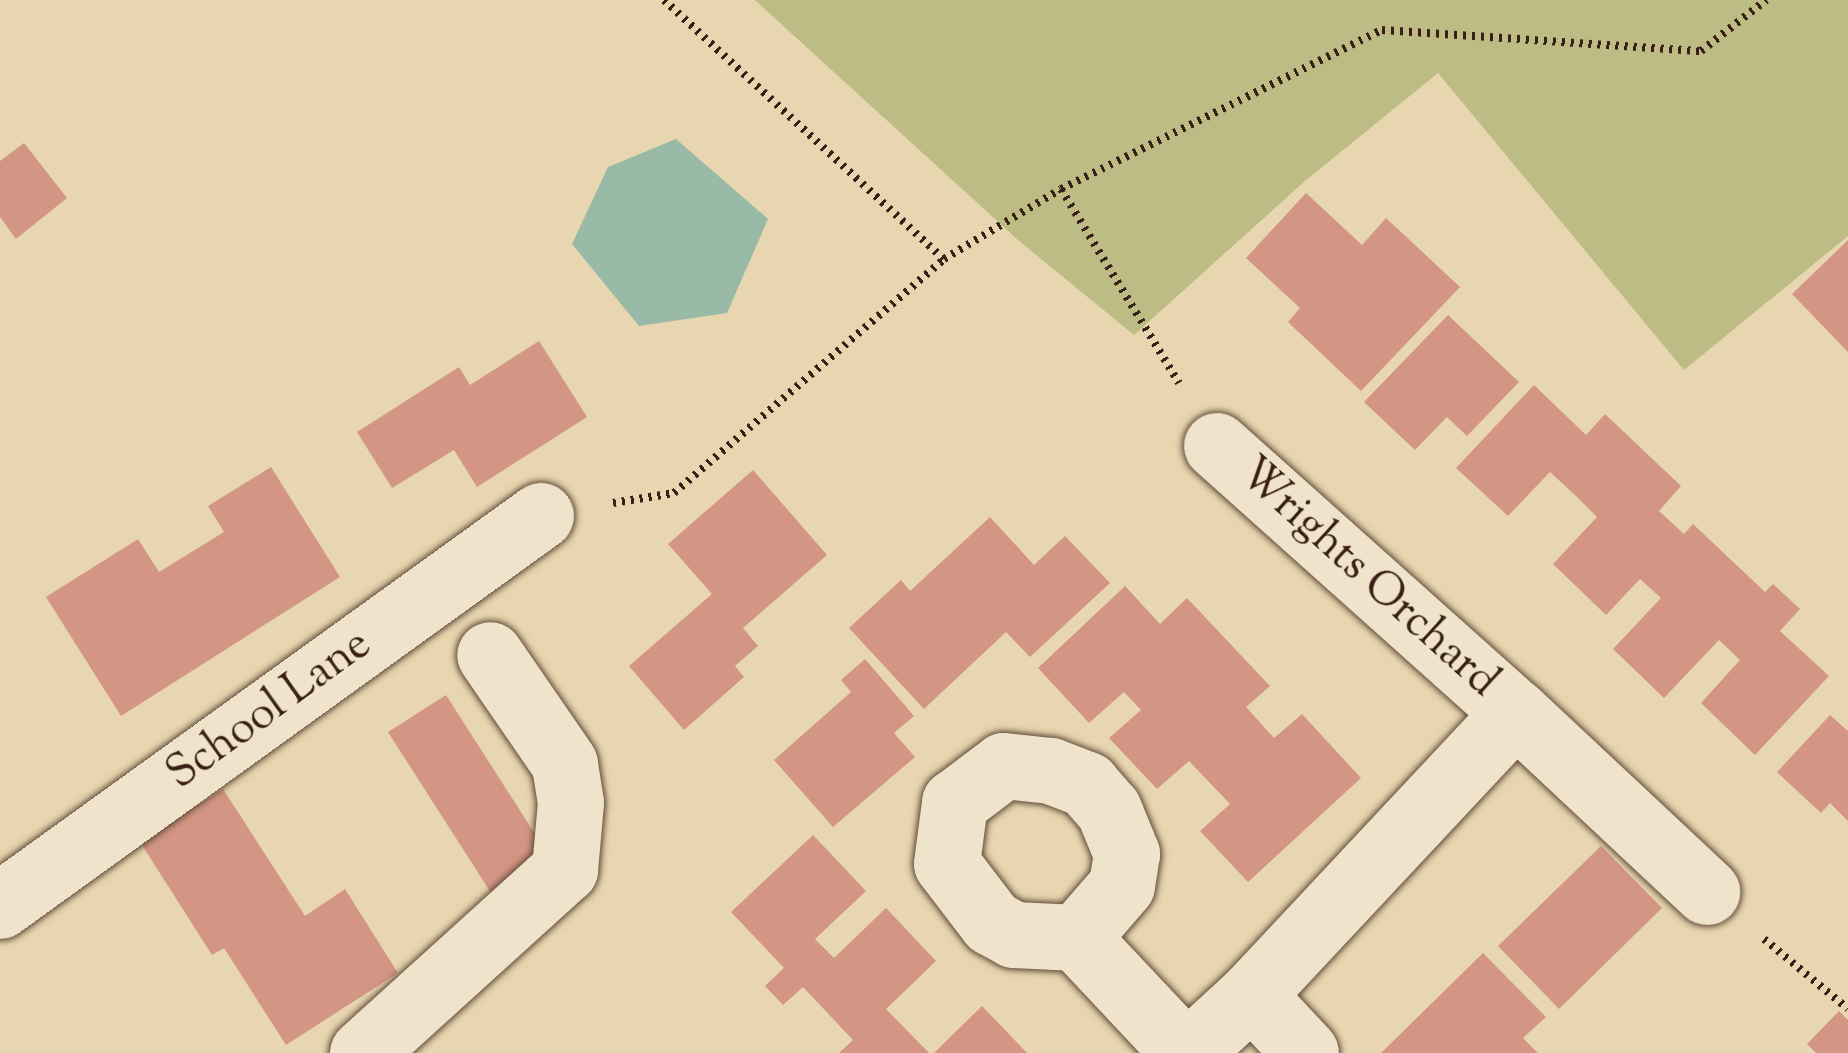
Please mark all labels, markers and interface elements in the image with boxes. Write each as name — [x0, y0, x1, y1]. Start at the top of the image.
street label: Wrights Orchard — [1226, 448, 1508, 710]
street label: School Lane — [157, 619, 383, 803]

